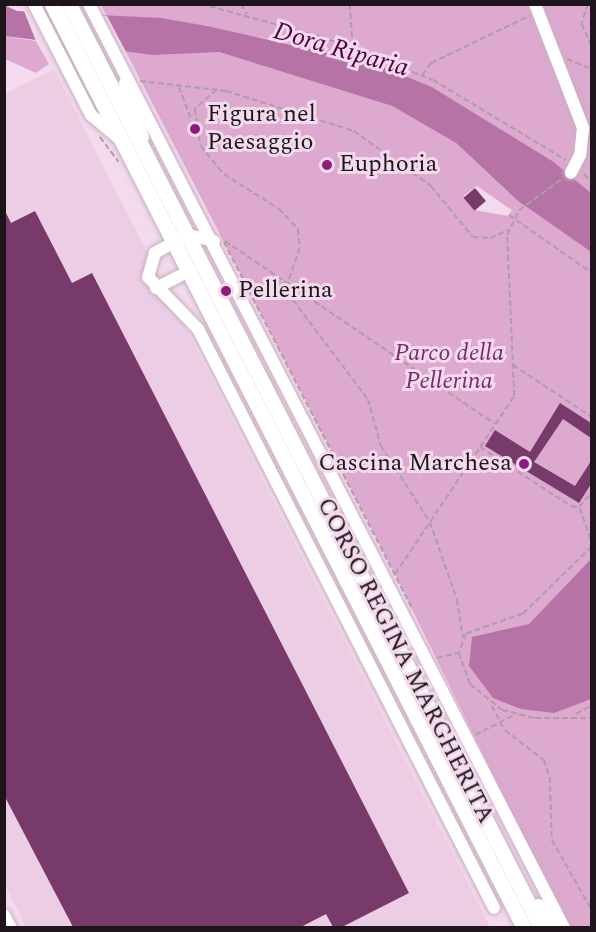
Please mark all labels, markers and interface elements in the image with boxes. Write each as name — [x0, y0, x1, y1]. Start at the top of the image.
water label: Dora Riparia — [270, 16, 412, 84]
place label: Figura nel Paesaggio — [207, 101, 316, 157]
marker: Figura nel Paesaggio — [188, 122, 202, 136]
place label: Euphoria — [339, 151, 437, 179]
marker: Euphoria — [320, 158, 334, 172]
place label: Pellerina — [238, 277, 333, 305]
marker: Pellerina — [219, 284, 233, 298]
park label: Parco della Pellerina — [394, 340, 504, 396]
place label: Cascina Marchesa — [318, 450, 512, 478]
marker: Cascina Marchesa — [517, 457, 531, 471]
street label: CORSO REGINA MARGHERITA — [310, 493, 500, 829]

